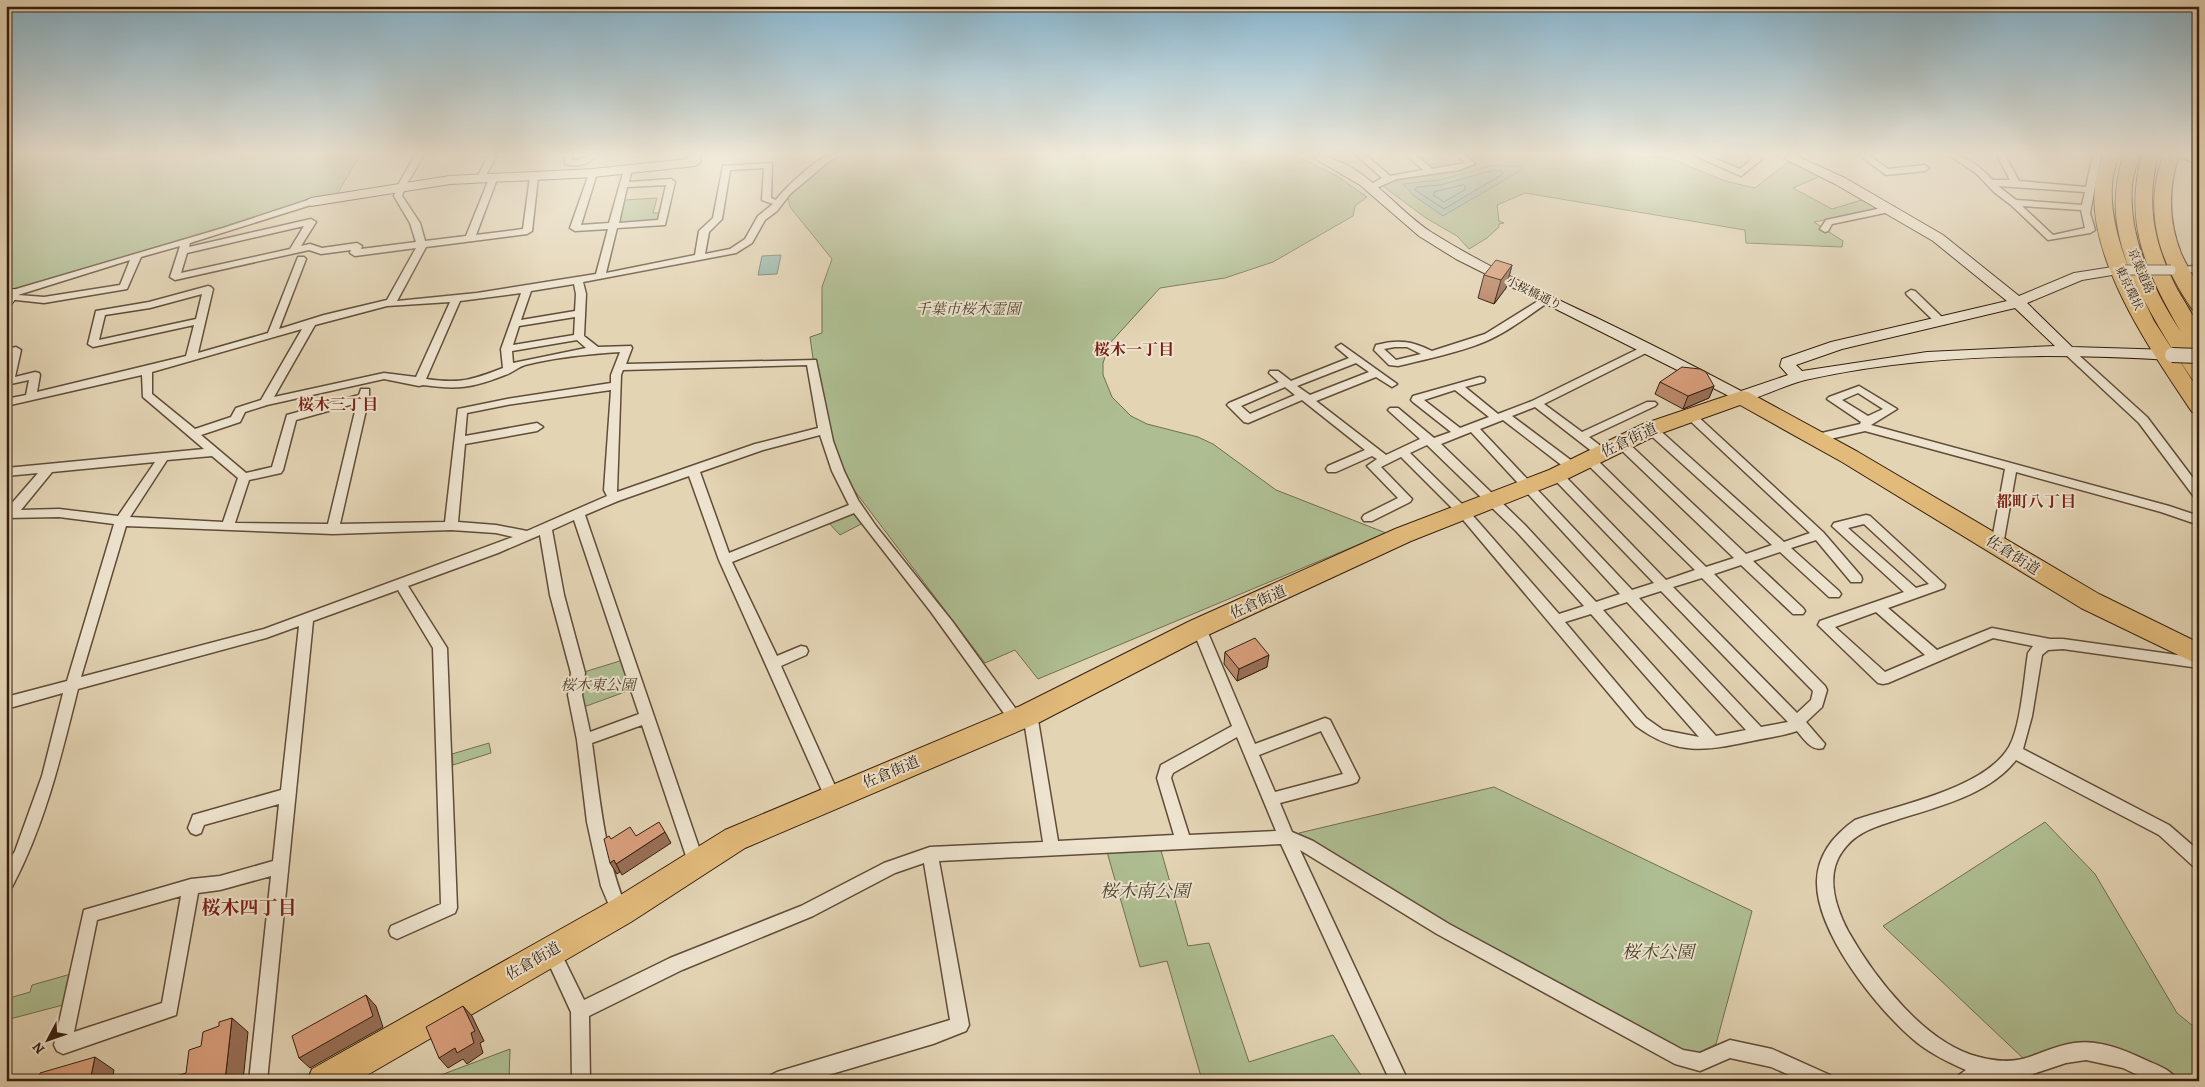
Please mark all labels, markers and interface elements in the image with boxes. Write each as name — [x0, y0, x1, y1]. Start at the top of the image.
street label: 京葉道路 — [2124, 246, 2158, 296]
street label: 東京環状 — [2111, 263, 2147, 313]
street label: 小桜橋通り — [1504, 273, 1564, 313]
park label: 千葉市桜木霊園 — [915, 299, 1023, 319]
district label: 桜木一丁目 — [1094, 339, 1174, 361]
district label: 桜木三丁目 — [298, 394, 378, 416]
street label: 佐倉街道 — [1598, 418, 1660, 462]
district label: 都町八丁目 — [1996, 491, 2076, 513]
street label: 佐倉街道 — [1982, 531, 2044, 579]
street label: 佐倉街道 — [1227, 581, 1289, 623]
park label: 桜木東公園 — [560, 675, 638, 695]
street label: 佐倉街道 — [859, 751, 923, 793]
park label: 桜木南公園 — [1100, 879, 1193, 903]
district label: 桜木四丁目 — [201, 895, 297, 921]
street label: 佐倉街道 — [502, 937, 564, 985]
park label: 桜木公園 — [1622, 940, 1697, 964]
north arrow — [22, 1014, 72, 1064]
text: N — [28, 1038, 49, 1058]

